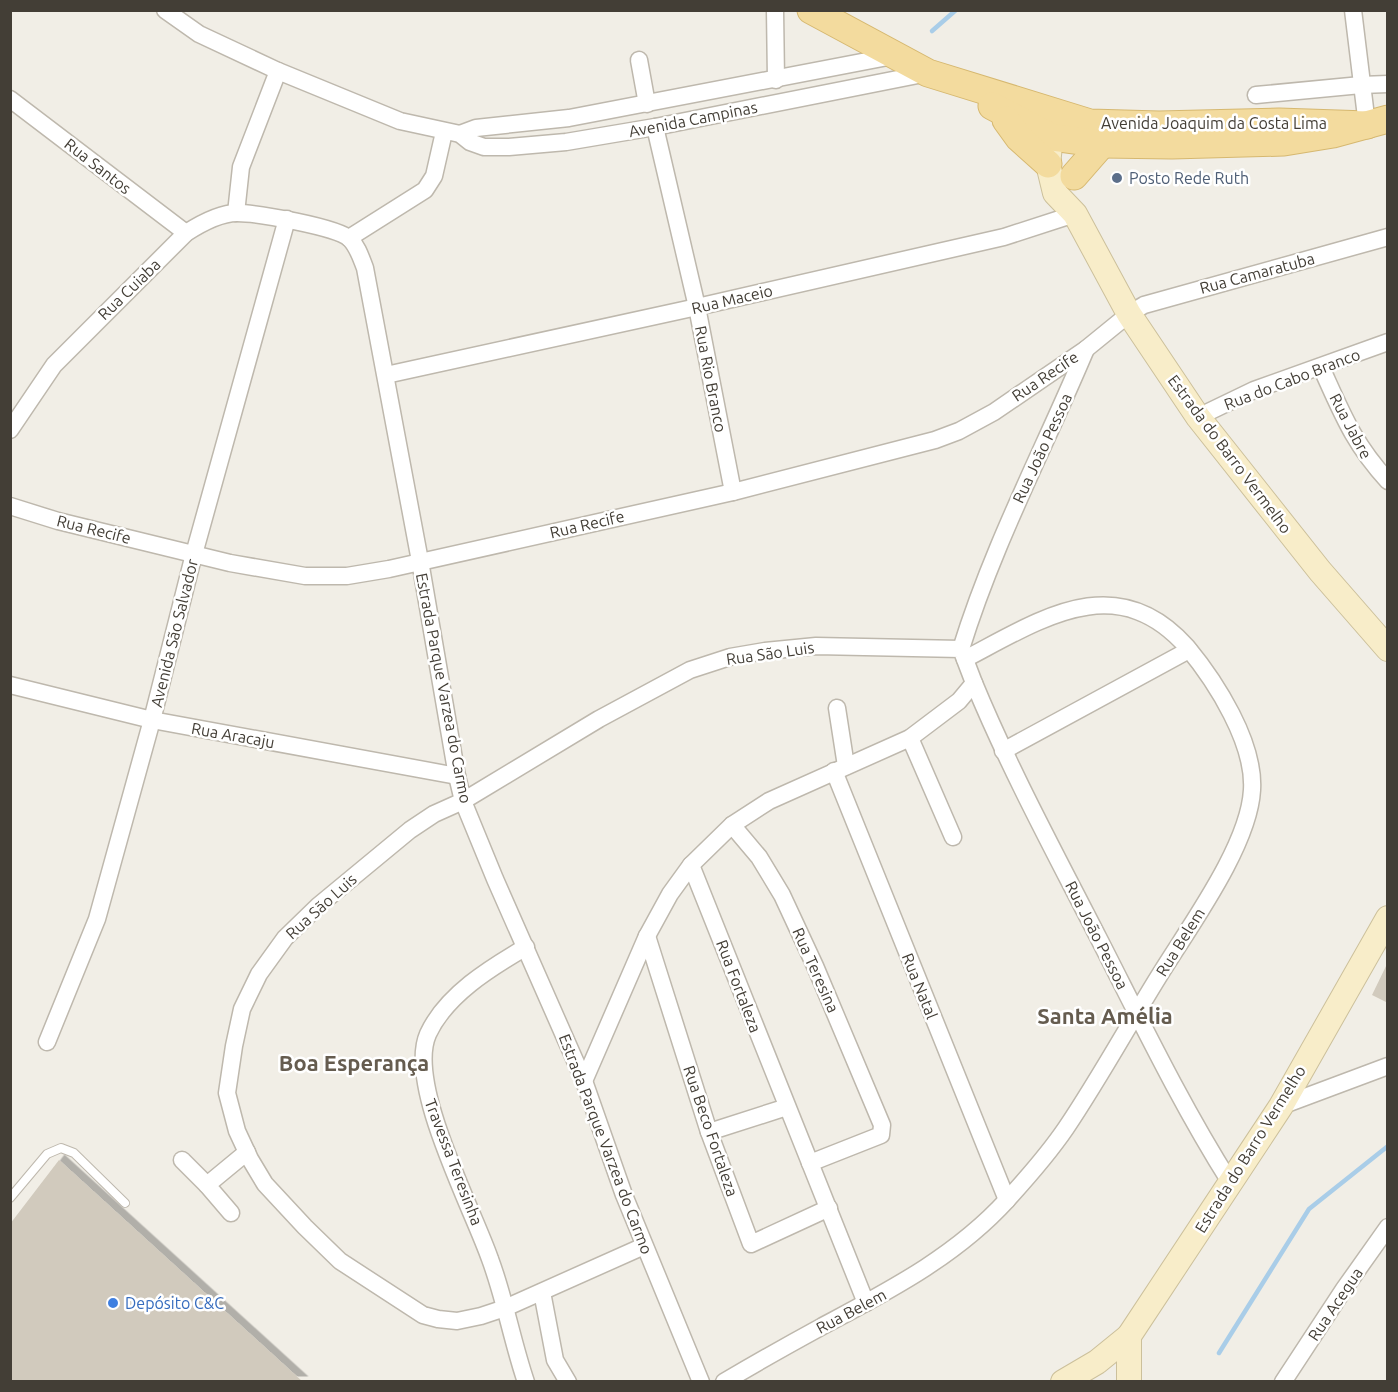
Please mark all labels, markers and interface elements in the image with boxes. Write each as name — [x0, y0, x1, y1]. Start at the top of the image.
street label: Avenida Campinas — [627, 98, 759, 140]
street label: Avenida Joaquim da Costa Lima — [1101, 114, 1327, 132]
street label: Rua Santos — [61, 134, 135, 198]
place label: Posto Rede Ruth — [1129, 169, 1249, 187]
marker: Posto Rede Ruth — [1110, 171, 1124, 185]
street label: Rua Camaratuba — [1198, 249, 1316, 297]
street label: Rua Cuiaba — [94, 255, 164, 323]
street label: Rua Maceio — [690, 281, 774, 317]
street label: Rua Rio Branco — [692, 324, 730, 434]
street label: Rua do Cabo Branco — [1221, 345, 1363, 413]
street label: Rua Recife — [1008, 347, 1082, 405]
street label: Estrada do Barro Vermelho — [1165, 371, 1295, 537]
street label: Rua João Pessoa — [1009, 390, 1075, 506]
street label: Rua Jabre — [1326, 390, 1376, 462]
street label: Rua Recife — [548, 507, 626, 541]
street label: Rua Recife — [55, 511, 133, 547]
street label: Avenida São Salvador — [147, 557, 201, 709]
street label: Estrada Parque Varzea do Carmo — [413, 571, 475, 805]
street label: Rua São Luis — [725, 638, 815, 668]
street label: Rua Aracaju — [190, 719, 276, 751]
street label: Rua São Luis — [282, 870, 360, 942]
street label: Rua João Pessoa — [1062, 878, 1132, 992]
street label: Rua Belem — [1152, 905, 1208, 979]
street label: Rua Teresina — [789, 925, 843, 1015]
street label: Rua Fortaleza — [713, 937, 765, 1035]
street label: Rua Natal — [899, 950, 941, 1022]
district label: Santa Amélia — [1037, 1003, 1173, 1028]
street label: Estrada Parque Varzea do Carmo — [556, 1031, 656, 1257]
district label: Boa Esperança — [279, 1050, 429, 1076]
street label: Estrada do Barro Vermelho — [1191, 1062, 1309, 1236]
street label: Rua Beco Fortaleza — [680, 1063, 742, 1199]
street label: Travessa Teresinha — [422, 1096, 486, 1228]
street label: Rua Acegua — [1304, 1264, 1366, 1344]
street label: Rua Belem — [813, 1285, 889, 1337]
place label: Depósito C&C — [125, 1294, 224, 1312]
marker: Depósito C&C — [106, 1296, 120, 1310]

